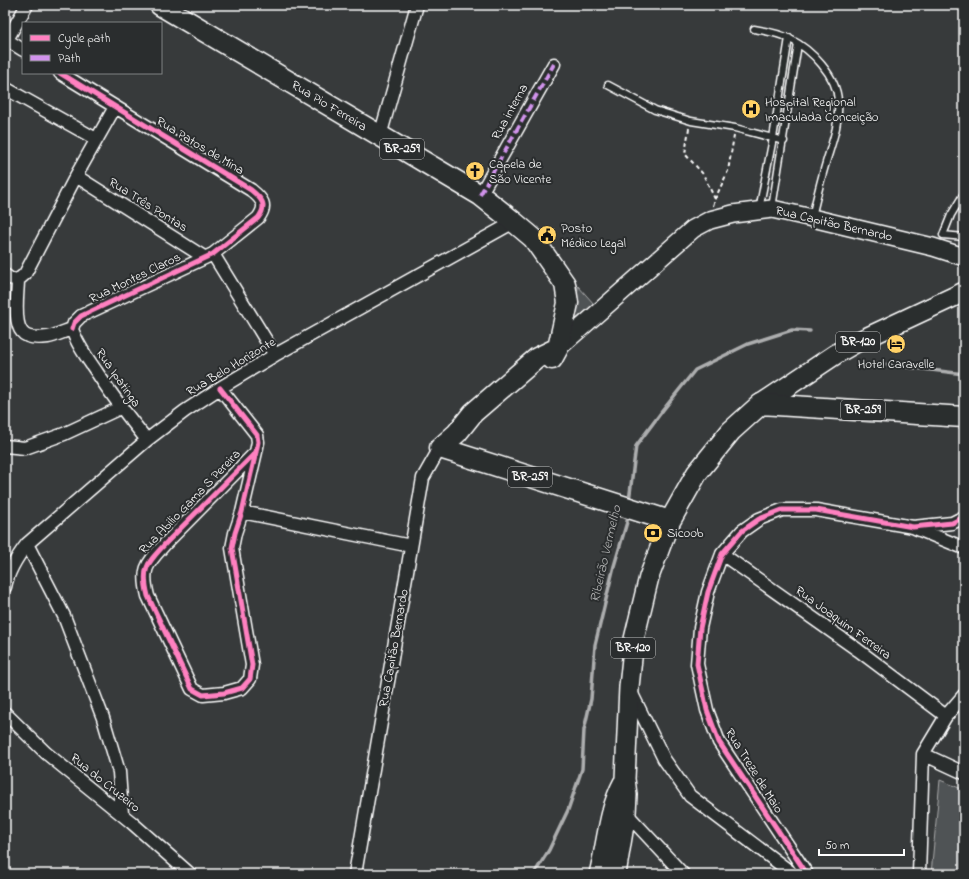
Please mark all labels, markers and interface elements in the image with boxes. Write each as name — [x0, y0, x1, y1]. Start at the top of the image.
legend — [22, 22, 162, 74]
text: Cycle path — [58, 30, 110, 49]
text: Path — [58, 50, 81, 68]
street label: Rua Pio Ferreira — [287, 76, 371, 136]
street label: Rua interna — [487, 81, 533, 143]
place label: Hospital Regional Imaculada Conceição — [765, 93, 879, 127]
hospital icon: Hospital Regional Imaculada Conceição — [740, 98, 762, 120]
street label: Rua Patos de Mina — [152, 112, 248, 180]
road number: BR-259 — [380, 139, 424, 159]
place label: Capela de São Vicente — [489, 155, 551, 189]
church icon: Capela de São Vicente — [464, 160, 486, 182]
street label: Rua Três Pontas — [105, 173, 191, 237]
street label: Rua Capitão Bernardo — [774, 201, 895, 247]
place label: Posto Médico Legal — [561, 219, 626, 254]
public building icon: Posto Médico Legal — [536, 224, 558, 246]
street label: Rua Montes Claros — [86, 247, 184, 308]
road number: BR-120 — [836, 332, 880, 352]
street label: Rua Belo Horizonte — [183, 333, 279, 401]
hotel icon: Hotel Caravelle — [885, 333, 907, 355]
street label: Rua Ipatinga — [90, 345, 145, 412]
place label: Hotel Caravelle — [858, 355, 934, 374]
road number: BR-259 — [841, 400, 885, 420]
street label: Rua Abilio Gama S Pereira — [135, 445, 245, 559]
road number: BR-259 — [508, 467, 552, 487]
water label: Ribeirão Vermelho — [585, 503, 628, 605]
bank icon: Sicoob — [642, 522, 664, 544]
place label: Sicoob — [667, 524, 704, 543]
street label: Rua Joaquim Ferreira — [791, 582, 895, 664]
street label: Rua Capitão Bernardo — [374, 587, 414, 708]
road number: BR-120 — [611, 638, 655, 658]
street label: Rua Treze de Maio — [720, 725, 788, 817]
street label: Rua do Cruzeiro — [66, 749, 144, 817]
scale bar — [819, 831, 904, 857]
text: 50 m — [825, 837, 849, 855]

